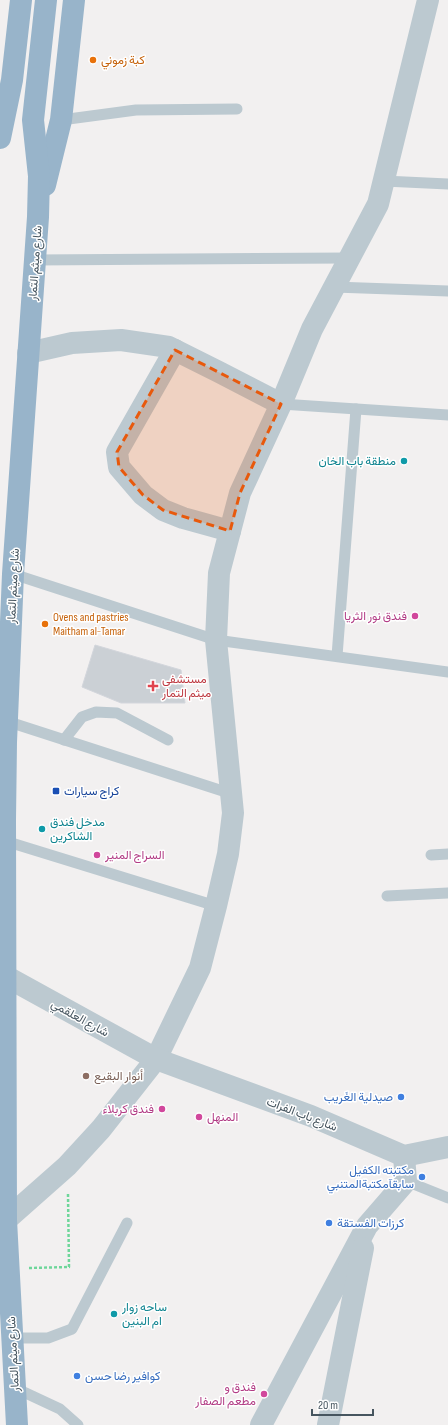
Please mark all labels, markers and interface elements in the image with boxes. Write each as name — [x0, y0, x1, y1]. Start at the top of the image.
place label: كبة زموني — [101, 53, 145, 70]
marker: كبة زموني — [88, 55, 98, 65]
street label: شارع ميثم التمار — [25, 225, 47, 302]
place label: منطقة باب الخان — [319, 454, 396, 469]
marker: منطقة باب الخان — [399, 456, 409, 466]
street label: شارع ميثم التمار — [4, 548, 24, 625]
place label: فندق نور الثريا — [344, 609, 407, 624]
place label: Ovens and pastries Maitham al-Tamar — [53, 610, 129, 639]
marker: فندق نور الثريا — [410, 611, 420, 621]
marker: Ovens and pastries Maitham al-Tamar — [40, 619, 50, 629]
place label: مستشفى ميثم التمار — [161, 672, 211, 701]
marker: مستشفى ميثم التمار — [147, 680, 159, 692]
place label: كراج سيارات — [64, 784, 119, 800]
marker: كراج سيارات — [51, 786, 61, 796]
place label: مدخل فندق الشاكرين — [50, 815, 105, 844]
marker: مدخل فندق الشاكرين — [37, 824, 47, 834]
place label: السراج المنير — [104, 848, 164, 864]
marker: السراج المنير — [92, 850, 102, 860]
street label: شارع العلقمي — [47, 996, 111, 1042]
place label: أنوار البقيع — [94, 1069, 143, 1085]
marker: أنوار البقيع — [81, 1071, 91, 1081]
place label: صيدلية الغَريب — [324, 1090, 393, 1105]
marker: صيدلية الغَريب — [396, 1092, 406, 1102]
street label: شارع باب الفرات — [264, 1094, 339, 1136]
place label: فندق كربلاء — [103, 1102, 154, 1117]
marker: فندق كربلاء — [157, 1104, 167, 1114]
place label: المنهل — [207, 1110, 238, 1125]
marker: المنهل — [194, 1112, 204, 1122]
place label: مكتبته الكفيل سابقآمكتبةالمتنبي — [327, 1163, 414, 1194]
marker: مكتبته الكفيل سابقآمكتبةالمتنبي — [417, 1172, 427, 1182]
place label: كرزات الفستقة — [337, 1216, 404, 1231]
marker: كرزات الفستقة — [324, 1218, 334, 1228]
place label: ساحه زوار ام البنين — [121, 1300, 167, 1329]
marker: ساحه زوار ام البنين — [109, 1309, 119, 1319]
street label: شارع ميثم التمار — [4, 1316, 24, 1393]
place label: كوافير رضا حسن — [85, 1369, 160, 1384]
marker: كوافير رضا حسن — [72, 1371, 82, 1381]
place label: فندق و مطعم الصفار — [194, 1380, 256, 1409]
marker: فندق و مطعم الصفار — [259, 1389, 269, 1399]
scale bar — [312, 1391, 373, 1417]
text: 20 m — [318, 1398, 338, 1413]

